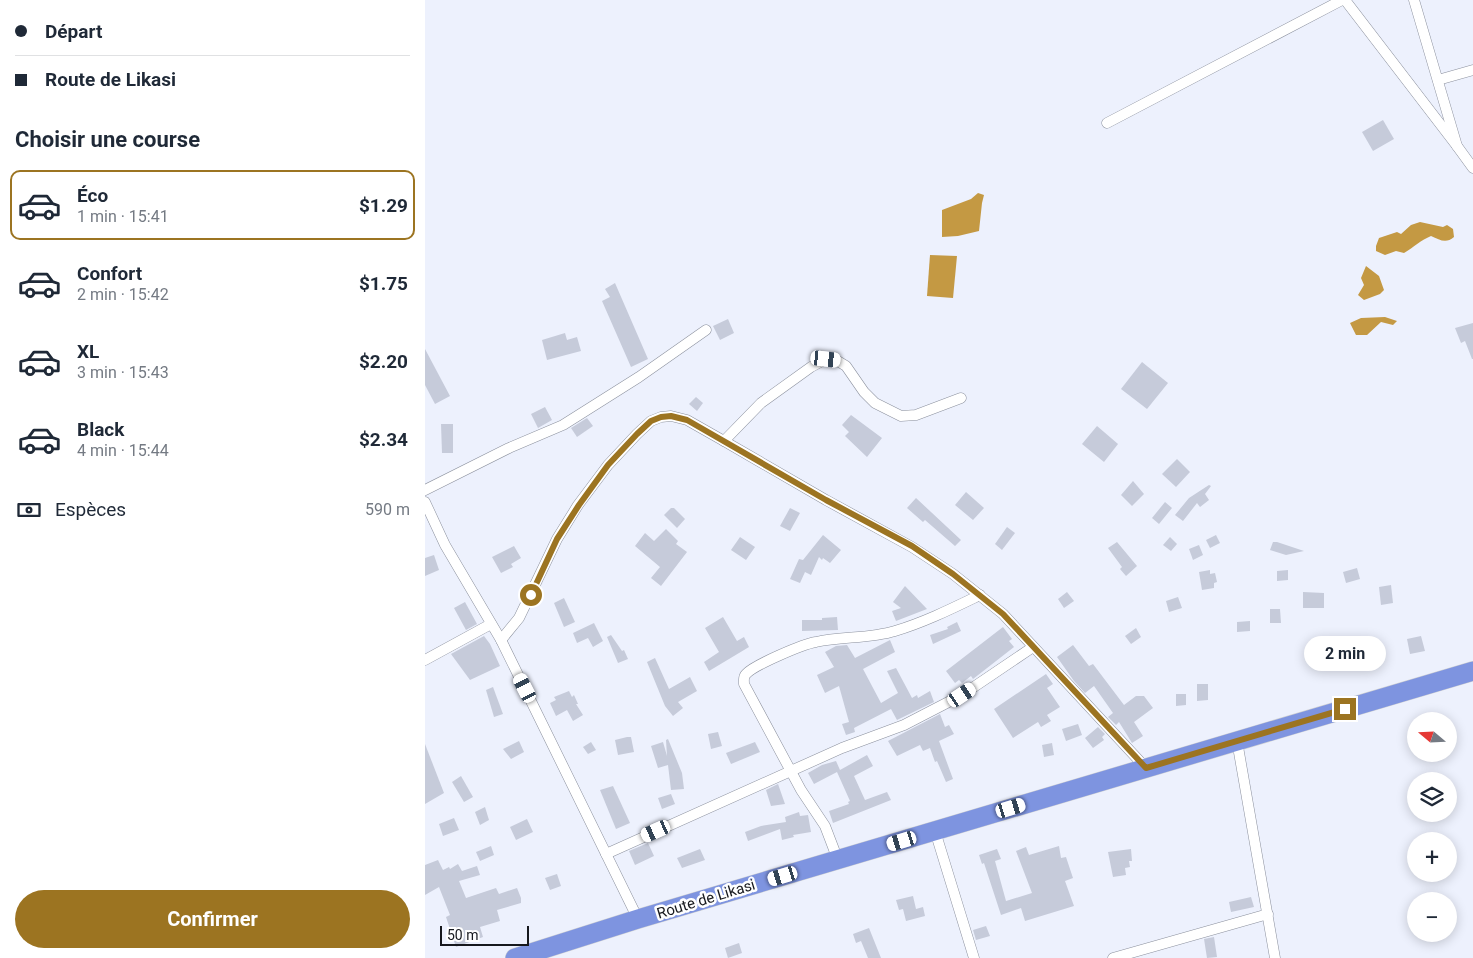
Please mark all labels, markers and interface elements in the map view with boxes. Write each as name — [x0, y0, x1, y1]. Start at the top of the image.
text: Départ — [45, 20, 102, 43]
text: Route de Likasi — [45, 68, 176, 91]
text: Choisir une course — [15, 127, 200, 152]
icon: car — [17, 183, 62, 228]
text: Éco — [77, 184, 108, 207]
text: $1.29 — [359, 194, 408, 217]
text: 1 min · 15:41 — [77, 207, 169, 226]
icon: car — [17, 261, 62, 306]
text: Confort — [77, 262, 142, 285]
text: $1.75 — [359, 272, 408, 295]
text: 2 min · 15:42 — [77, 285, 169, 304]
icon: car — [17, 339, 62, 384]
text: XL — [77, 340, 99, 363]
text: $2.20 — [359, 350, 408, 373]
car — [810, 350, 841, 368]
text: 3 min · 15:43 — [77, 363, 169, 382]
icon: car — [17, 417, 62, 462]
text: Black — [77, 418, 124, 441]
text: $2.34 — [359, 428, 408, 451]
text: 4 min · 15:44 — [77, 441, 169, 460]
icon: cash — [15, 496, 43, 524]
text: Espèces — [55, 498, 126, 521]
text: 590 m — [365, 500, 410, 519]
route start — [520, 584, 542, 606]
callout: 2 min — [1304, 636, 1386, 672]
text: 2 min — [1325, 644, 1365, 663]
car — [511, 671, 538, 705]
car — [945, 680, 978, 710]
route end — [1334, 698, 1356, 720]
north arrow — [1407, 712, 1457, 762]
map controls — [1407, 712, 1457, 942]
button: layers — [1407, 772, 1457, 822]
car — [994, 796, 1027, 820]
car — [639, 818, 672, 844]
car — [885, 829, 918, 853]
button: + — [1407, 832, 1457, 882]
car — [766, 864, 799, 888]
street label: Route de Likasi — [655, 876, 757, 922]
button: Confirmer — [15, 890, 410, 948]
button: − — [1407, 892, 1457, 942]
scale bar — [440, 923, 529, 946]
text: 50 m — [447, 927, 479, 943]

